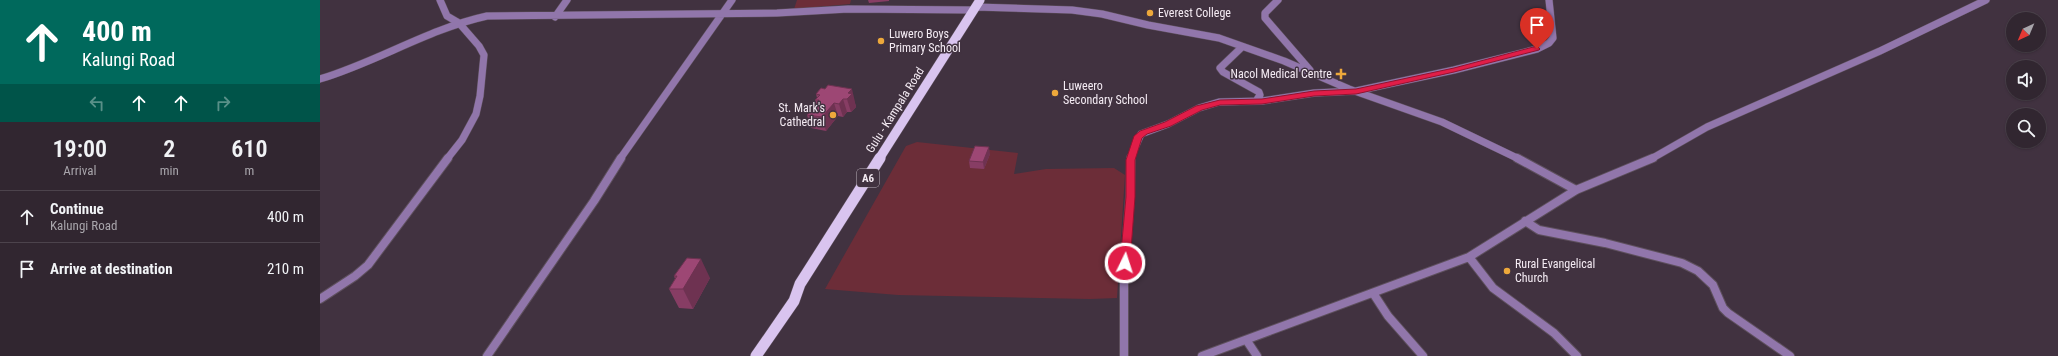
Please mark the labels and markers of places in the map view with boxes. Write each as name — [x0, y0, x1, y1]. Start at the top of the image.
place label: Everest College — [1158, 6, 1231, 20]
marker: Everest College — [1145, 8, 1155, 18]
pin — [1520, 8, 1554, 49]
place label: Luwero Boys Primary School — [889, 27, 961, 55]
marker: Luwero Boys Primary School — [876, 36, 886, 46]
place label: Nacol Medical Centre — [1231, 67, 1332, 81]
marker: Nacol Medical Centre — [1335, 68, 1347, 80]
place label: Luweero Secondary School — [1063, 79, 1148, 107]
marker: Luweero Secondary School — [1050, 88, 1060, 98]
place label: St. Mark's Cathedral — [778, 101, 825, 129]
marker: St. Mark's Cathedral — [828, 110, 838, 120]
place label: Rural Evangelical Church — [1515, 257, 1595, 285]
marker: Rural Evangelical Church — [1502, 266, 1512, 276]

